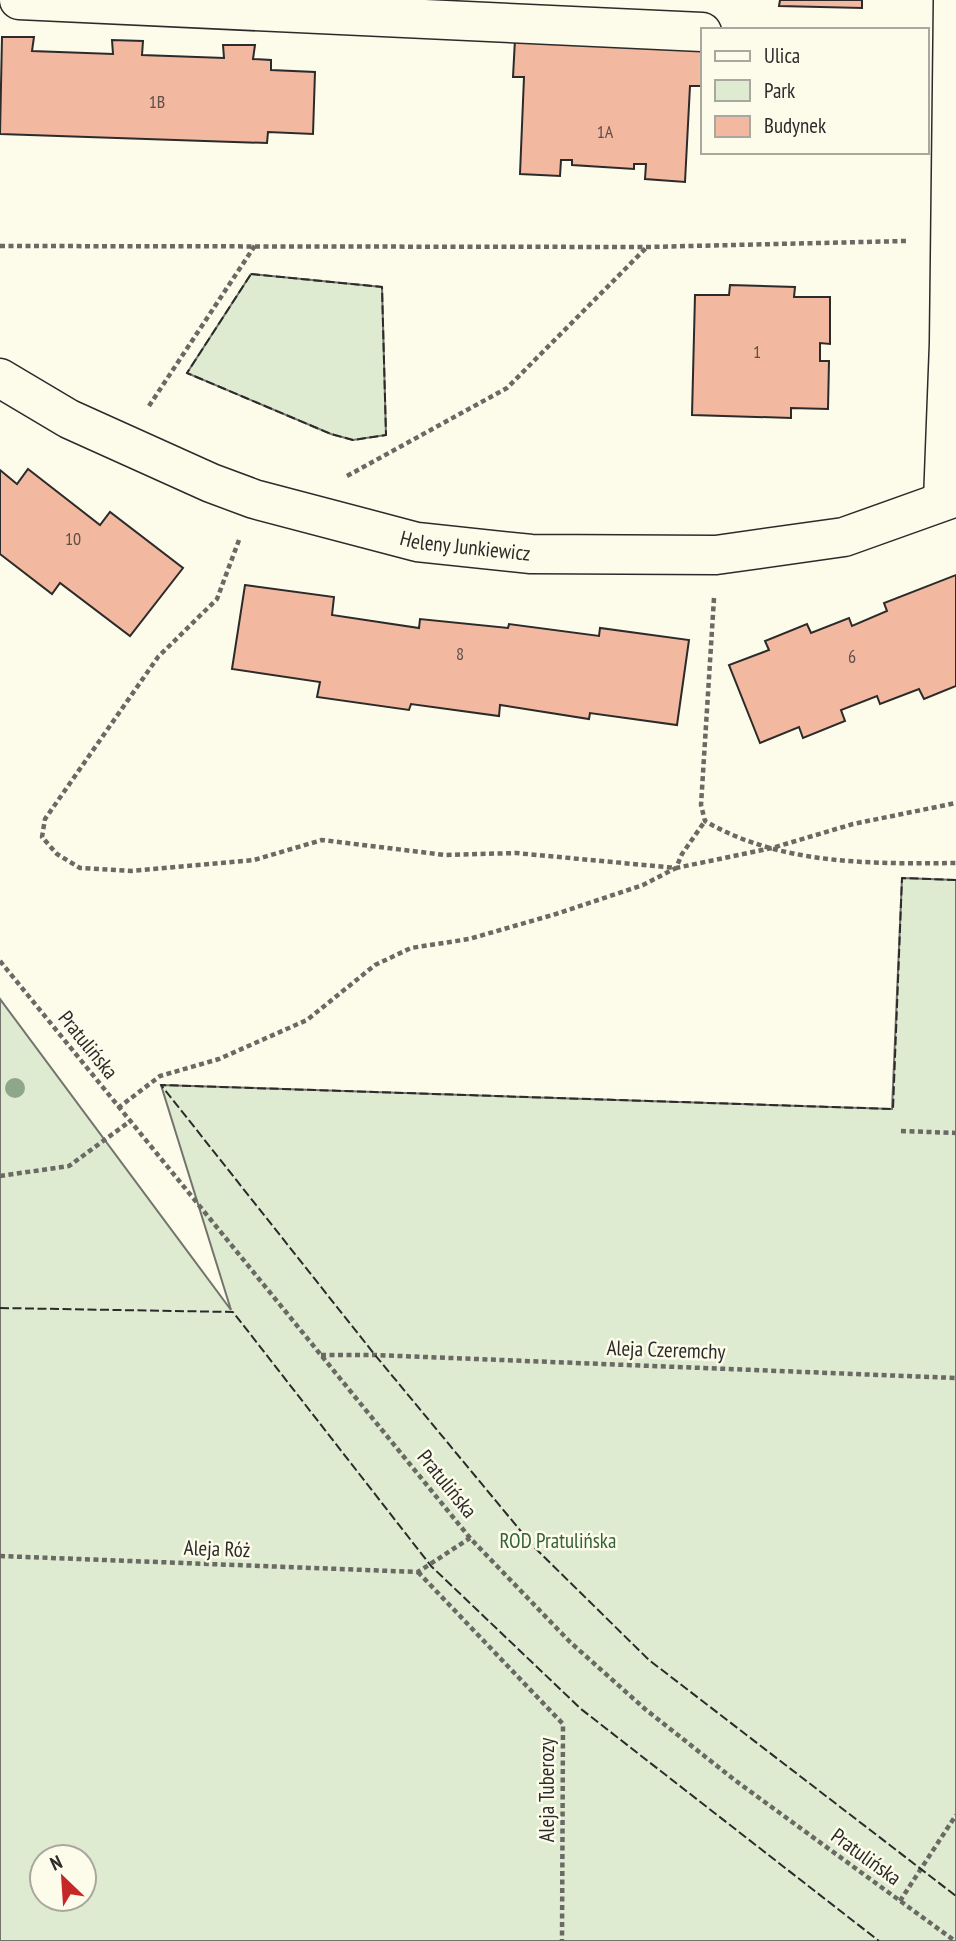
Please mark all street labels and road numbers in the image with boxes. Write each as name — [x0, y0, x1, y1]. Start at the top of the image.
street label: Heleny Junkiewicz — [397, 524, 532, 567]
street label: Pratulińska — [53, 1005, 124, 1084]
street label: Aleja Czeremchy — [606, 1334, 726, 1365]
street label: Pratulińska — [412, 1444, 483, 1523]
street label: Aleja Róż — [183, 1534, 251, 1563]
street label: Aleja Tuberozy — [533, 1738, 560, 1842]
street label: Pratulińska — [826, 1822, 907, 1891]

